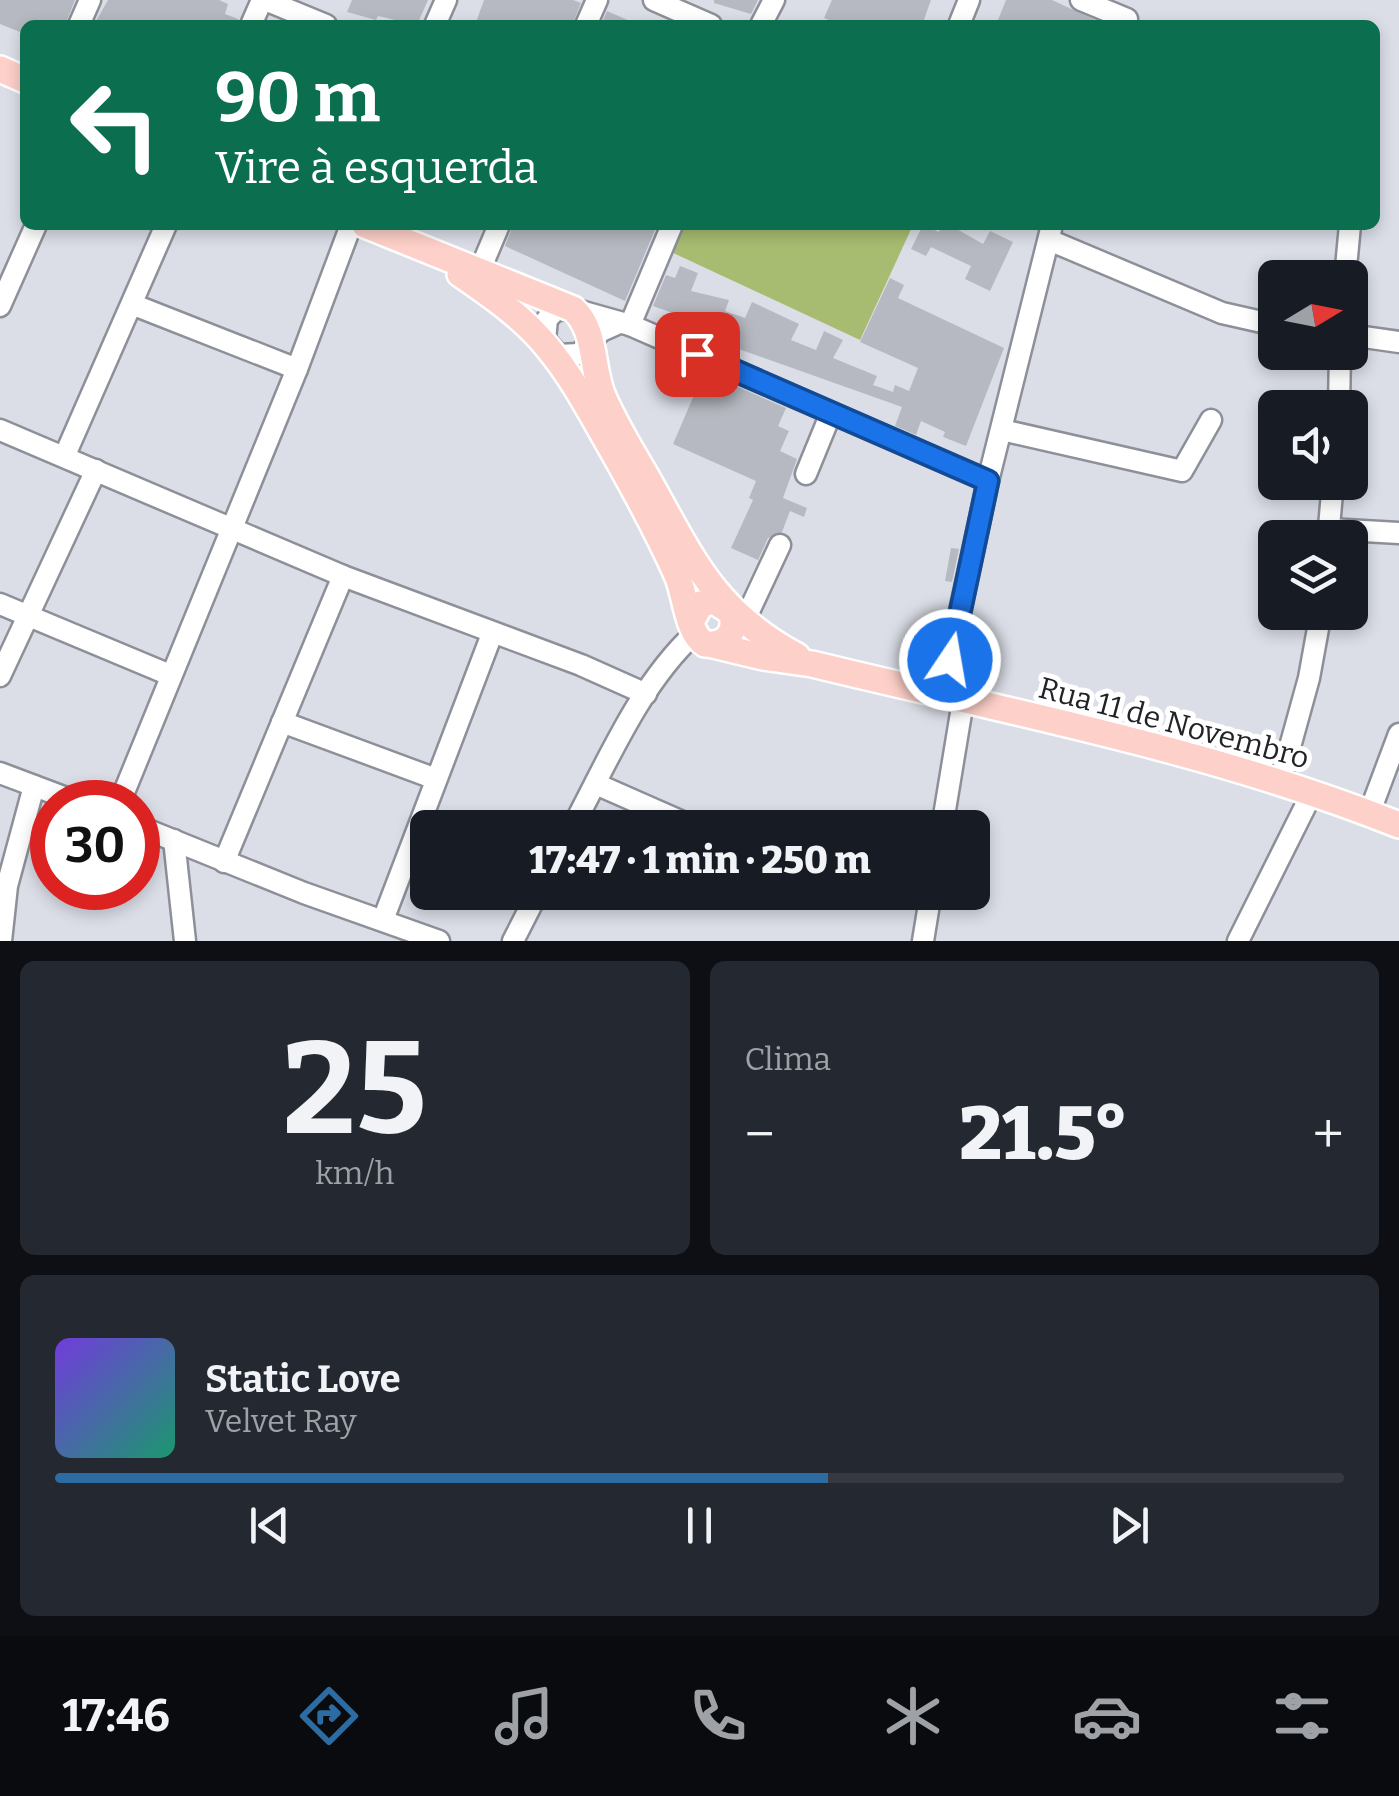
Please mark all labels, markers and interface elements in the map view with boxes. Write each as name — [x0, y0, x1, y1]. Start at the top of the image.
text: 90 m — [215, 56, 380, 140]
icon: left — [50, 60, 180, 190]
text: Vire à esquerda — [215, 141, 538, 195]
north arrow — [1258, 260, 1368, 370]
map controls — [1258, 260, 1368, 630]
pin — [655, 312, 740, 397]
icon: arrive — [670, 327, 725, 382]
button: sound — [1258, 390, 1368, 500]
button: layers — [1258, 520, 1368, 630]
position arrow — [898, 608, 1002, 712]
street label: Rua 11 de Novembro — [1035, 670, 1313, 776]
speed limit sign: 30 — [30, 780, 160, 910]
text: 17:47 · 1 min · 250 m — [529, 837, 871, 883]
text: 25 — [283, 1011, 427, 1167]
text: Clima — [745, 1040, 831, 1078]
text: 21.5° — [959, 1089, 1128, 1179]
text: − — [745, 1102, 775, 1168]
text: + — [1313, 1102, 1344, 1168]
text: km/h — [315, 1154, 394, 1192]
text: Static Love — [205, 1356, 401, 1402]
text: Velvet Ray — [205, 1402, 357, 1440]
icon: previous — [242, 1498, 297, 1553]
icon: pause — [672, 1498, 727, 1553]
icon: next — [1102, 1498, 1157, 1553]
icon: directions — [294, 1681, 364, 1751]
icon: music — [489, 1681, 559, 1751]
icon: phone — [683, 1681, 753, 1751]
icon: climate — [878, 1681, 948, 1751]
icon: car — [1072, 1681, 1142, 1751]
icon: filters — [1267, 1681, 1337, 1751]
text: 17:46 — [62, 1689, 170, 1743]

